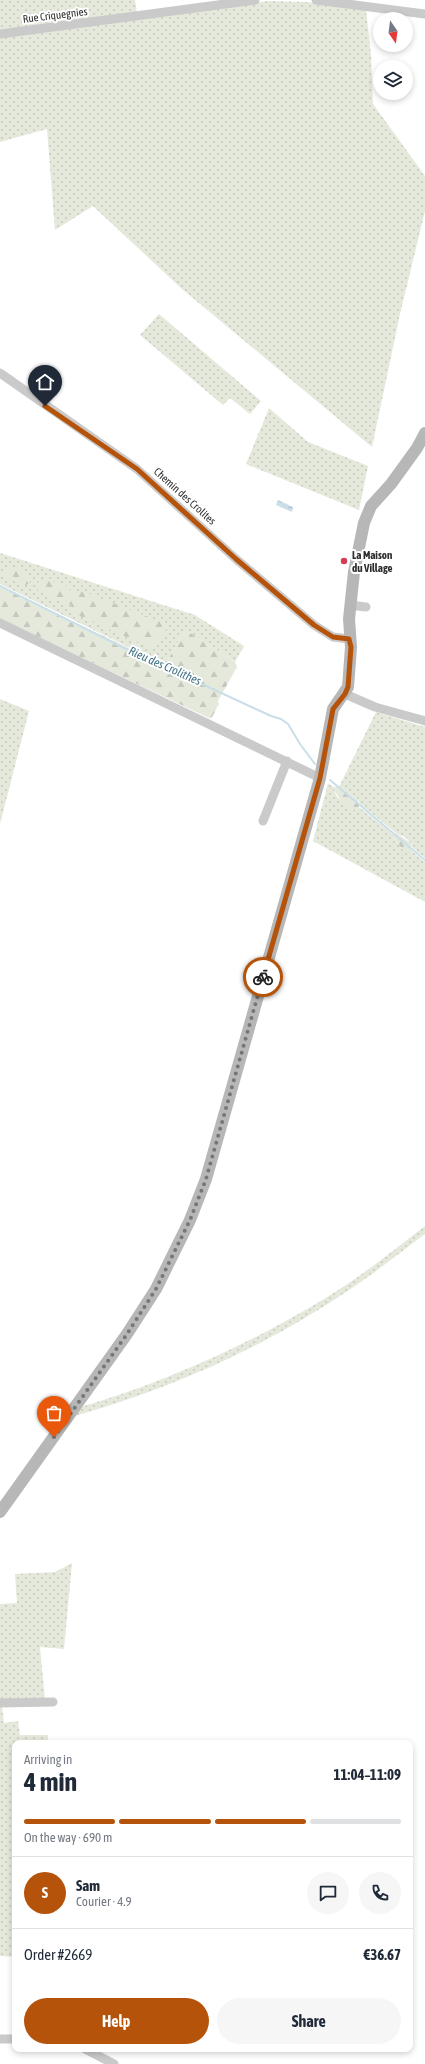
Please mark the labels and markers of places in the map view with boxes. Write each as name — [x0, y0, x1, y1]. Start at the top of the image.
pin — [28, 365, 62, 406]
place label: La Maison du Village — [352, 549, 392, 574]
marker: La Maison du Village — [339, 556, 349, 566]
pin — [37, 1396, 71, 1437]

